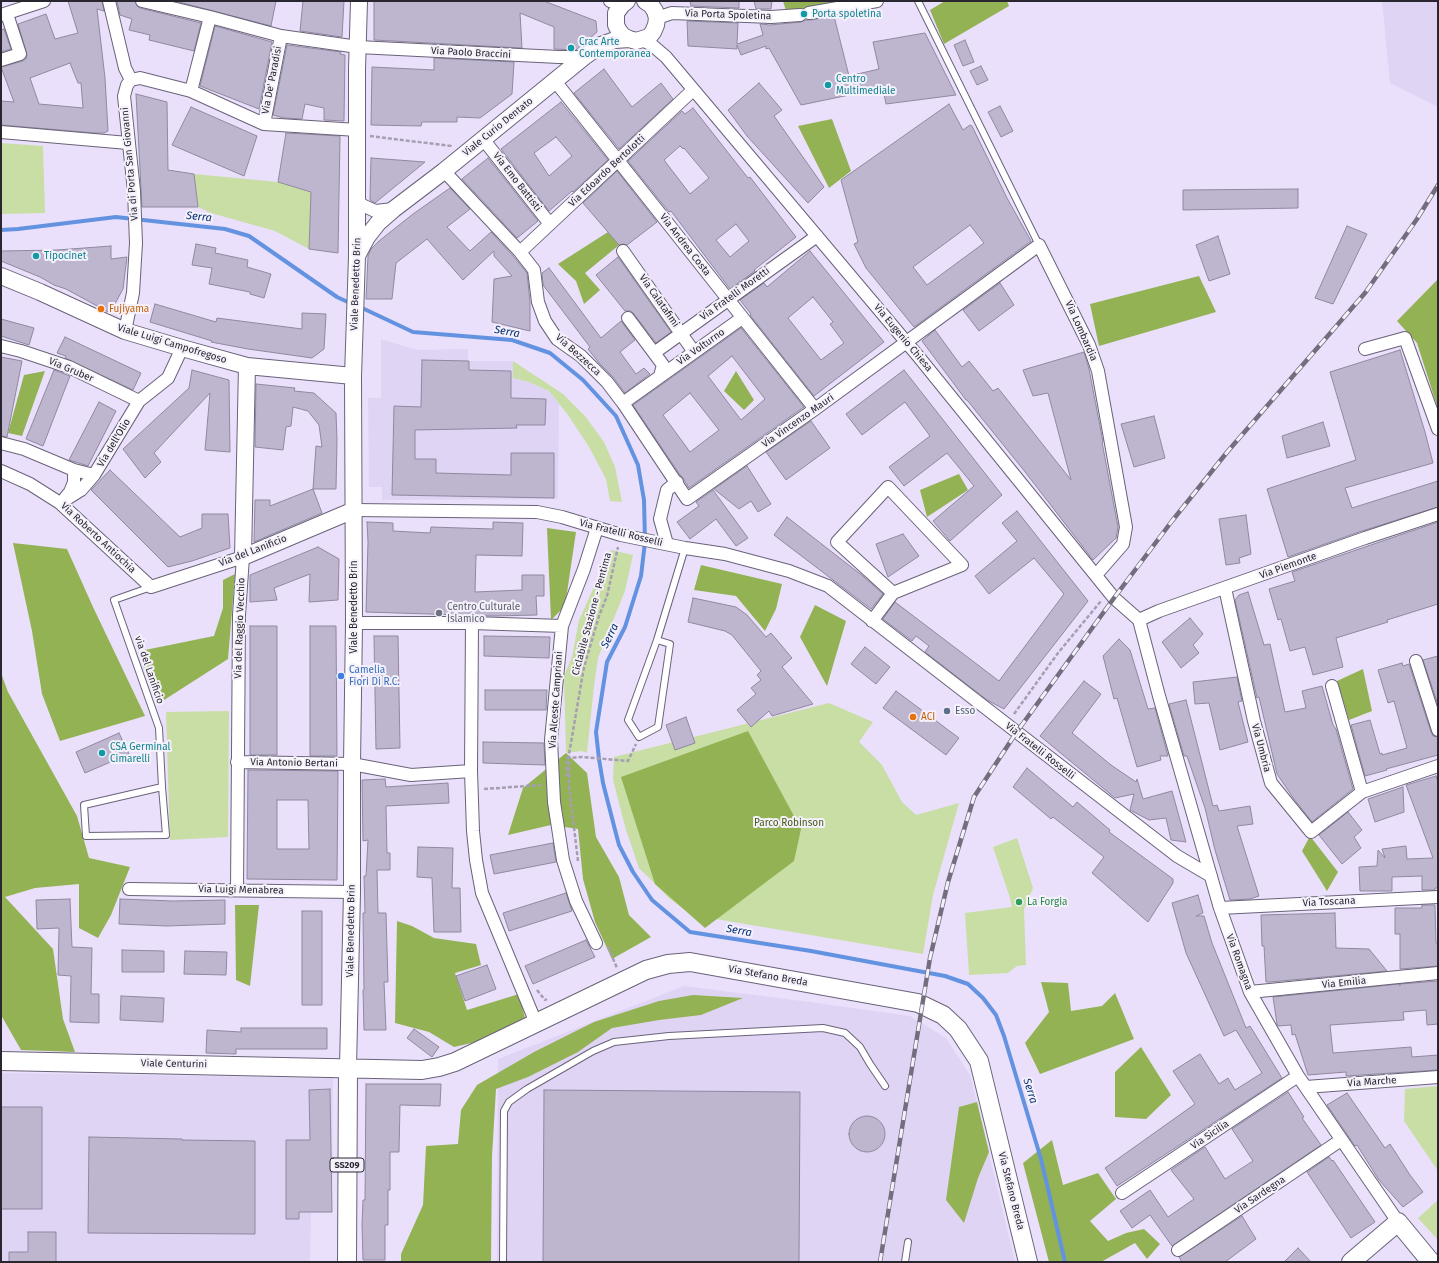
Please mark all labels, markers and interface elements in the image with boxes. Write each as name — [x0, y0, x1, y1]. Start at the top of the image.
street label: Via Porta Spoletina — [685, 7, 771, 23]
place label: Porta spoletina — [812, 8, 881, 20]
marker: Porta spoletina — [799, 9, 809, 19]
place label: Crac Arte Contemporanea — [579, 36, 651, 60]
marker: Crac Arte Contemporanea — [566, 43, 576, 53]
street label: Via De' Paradisi — [260, 45, 284, 115]
street label: Via Paolo Braccini — [431, 45, 511, 61]
place label: Centro Multimediale — [836, 73, 895, 96]
marker: Centro Multimediale — [823, 80, 833, 90]
street label: Viale Curio Dentato — [460, 95, 536, 159]
street label: Via di Porta San Giovanni — [119, 107, 141, 221]
street label: Via Edoardo Bertolotti — [566, 132, 648, 210]
street label: Via Emo Battisti — [490, 150, 544, 214]
water label: Serra — [185, 209, 213, 225]
street label: Via Andrea Costa — [657, 211, 713, 279]
street label: Viale Benedetto Brin — [348, 237, 364, 331]
place label: Tipocinet — [44, 250, 86, 262]
marker: Tipocinet — [31, 251, 41, 261]
street label: Via Fratelli Moretti — [698, 265, 772, 323]
street label: Via Calatafimi — [636, 272, 682, 330]
street label: Via Lombardia — [1062, 299, 1100, 363]
street label: Via Eugenio Chiesa — [871, 302, 935, 374]
place label: Fujiyama — [109, 303, 149, 315]
marker: Fujiyama — [96, 304, 106, 314]
street label: Viale Luigi Campofregoso — [116, 322, 228, 366]
water label: Serra — [493, 323, 521, 341]
street label: Via Volturno — [675, 326, 727, 368]
street label: Via Bezzecca — [553, 332, 603, 378]
street label: Via Gruber — [47, 355, 95, 385]
street label: Via Vincenzo Mauri — [760, 392, 836, 450]
street label: Via dell'Olio — [95, 417, 133, 469]
street label: Via Roberto Antiochia — [58, 500, 138, 576]
street label: Via Fratelli Rosselli — [578, 517, 664, 549]
street label: Via del Lanificio — [217, 533, 289, 569]
street label: Via Piemonte — [1258, 550, 1318, 582]
street label: Ciclabile Stazione - Pentima — [570, 551, 614, 677]
street label: Viale Benedetto Brin — [348, 560, 360, 654]
street label: Via del Raggio Vecchio — [232, 577, 248, 679]
place label: Centro Culturale Islamico — [447, 601, 520, 624]
marker: Centro Culturale Islamico — [434, 608, 444, 618]
water label: Serra — [598, 621, 622, 651]
street label: via del Lanificio — [132, 634, 166, 706]
street label: Via Alceste Campriani — [547, 651, 565, 749]
place label: Camelia Fiori Di R.C. — [349, 664, 400, 688]
marker: Camelia Fiori Di R.C. — [336, 671, 346, 681]
place label: Esso — [955, 705, 975, 717]
marker: Esso — [942, 706, 952, 716]
place label: ACI — [921, 711, 935, 723]
marker: ACI — [908, 712, 918, 722]
street label: Via Fratelli Rosselli — [1003, 720, 1077, 782]
street label: Via Umbria — [1249, 722, 1273, 774]
place label: CSA Germinal Cimarelli — [110, 741, 170, 764]
marker: CSA Germinal Cimarelli — [97, 748, 107, 758]
street label: Via Antonio Bertani — [250, 756, 338, 770]
park label: Parco Robinson — [754, 817, 824, 829]
street label: Via Luigi Menabrea — [198, 883, 284, 897]
street label: Viale Benedetto Brin — [344, 884, 358, 978]
street label: Via Toscana — [1302, 895, 1356, 909]
place label: La Forgia — [1027, 896, 1068, 908]
marker: La Forgia — [1014, 897, 1024, 907]
water label: Serra — [725, 922, 753, 940]
street label: Via Romagna — [1223, 932, 1255, 992]
street label: Via Stefano Breda — [727, 963, 809, 989]
street label: Via Emilia — [1321, 975, 1367, 991]
street label: Viale Centurini — [141, 1057, 207, 1071]
street label: Via Marche — [1347, 1074, 1397, 1090]
water label: Serra — [1020, 1077, 1040, 1105]
street label: Via Sicilia — [1189, 1118, 1231, 1152]
street label: Via Stefano Breda — [995, 1151, 1027, 1231]
road number: SS209 — [330, 1158, 364, 1172]
street label: Via Sardegna — [1232, 1174, 1288, 1216]

